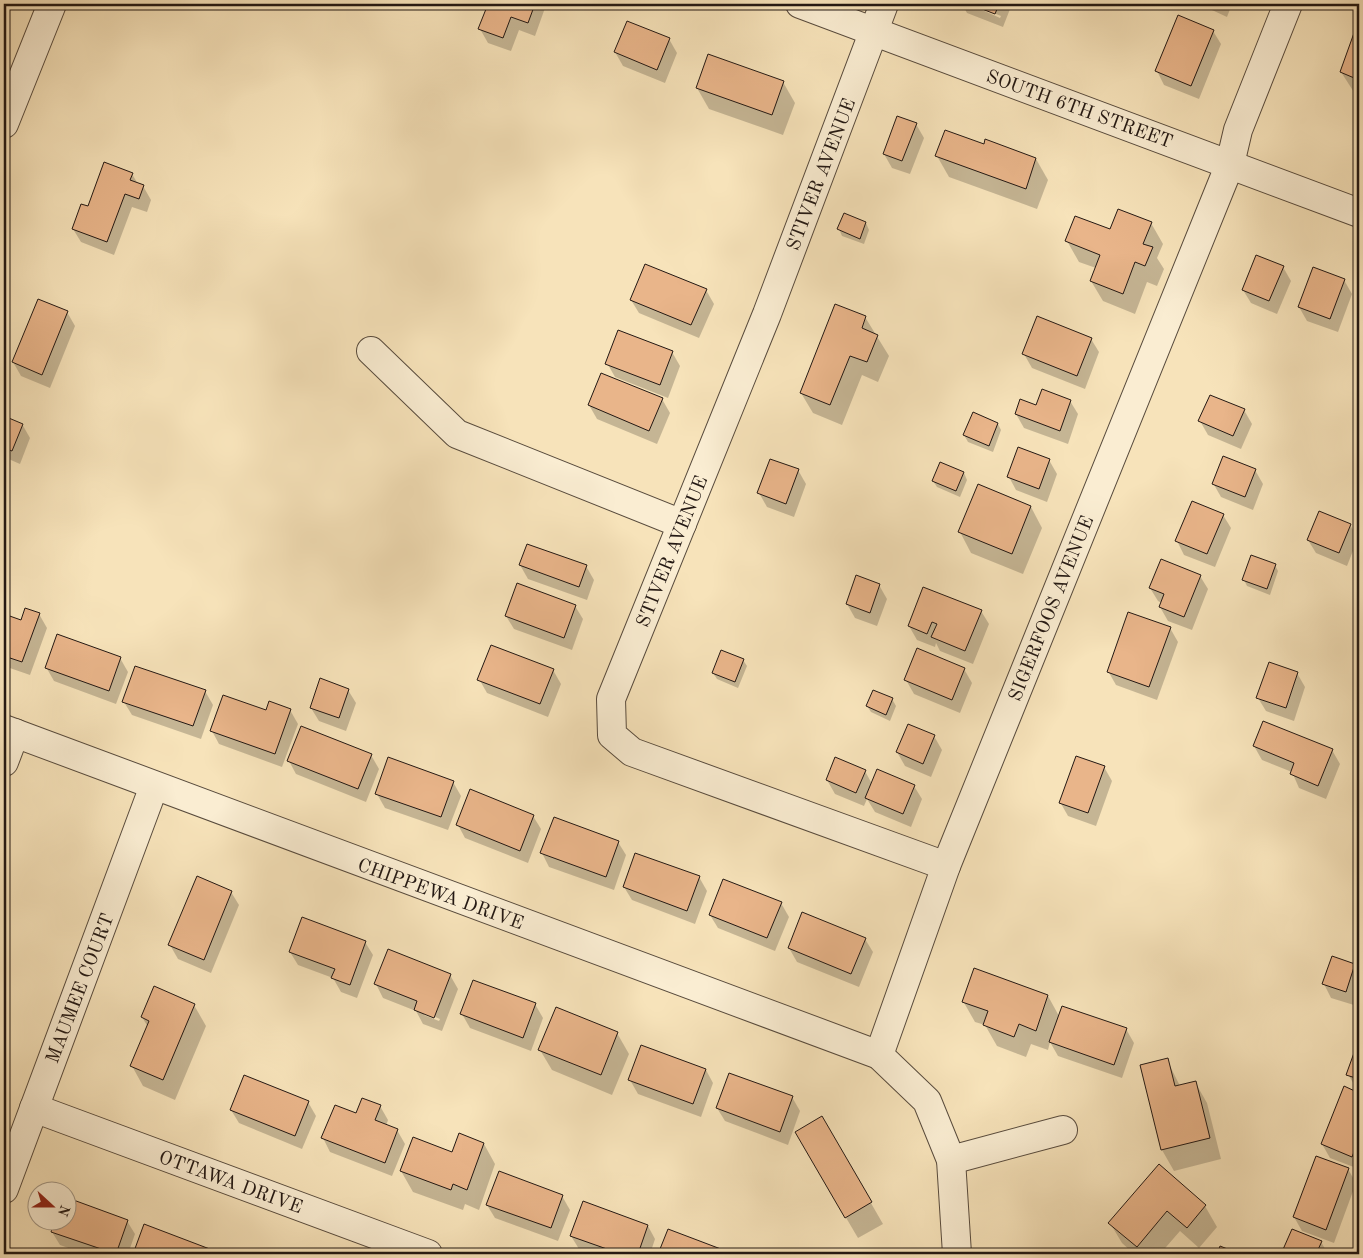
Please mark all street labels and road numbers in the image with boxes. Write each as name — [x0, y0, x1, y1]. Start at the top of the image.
street label: SOUTH 6TH STREET — [983, 68, 1175, 153]
street label: STIVER AVENUE — [785, 96, 860, 254]
street label: STIVER AVENUE — [634, 474, 712, 630]
street label: SIGERFOOS AVENUE — [1006, 514, 1098, 704]
street label: CHIPPEWA DRIVE — [355, 856, 526, 934]
street label: MAUMEE COURT — [44, 911, 119, 1066]
street label: OTTAWA DRIVE — [156, 1149, 305, 1218]

